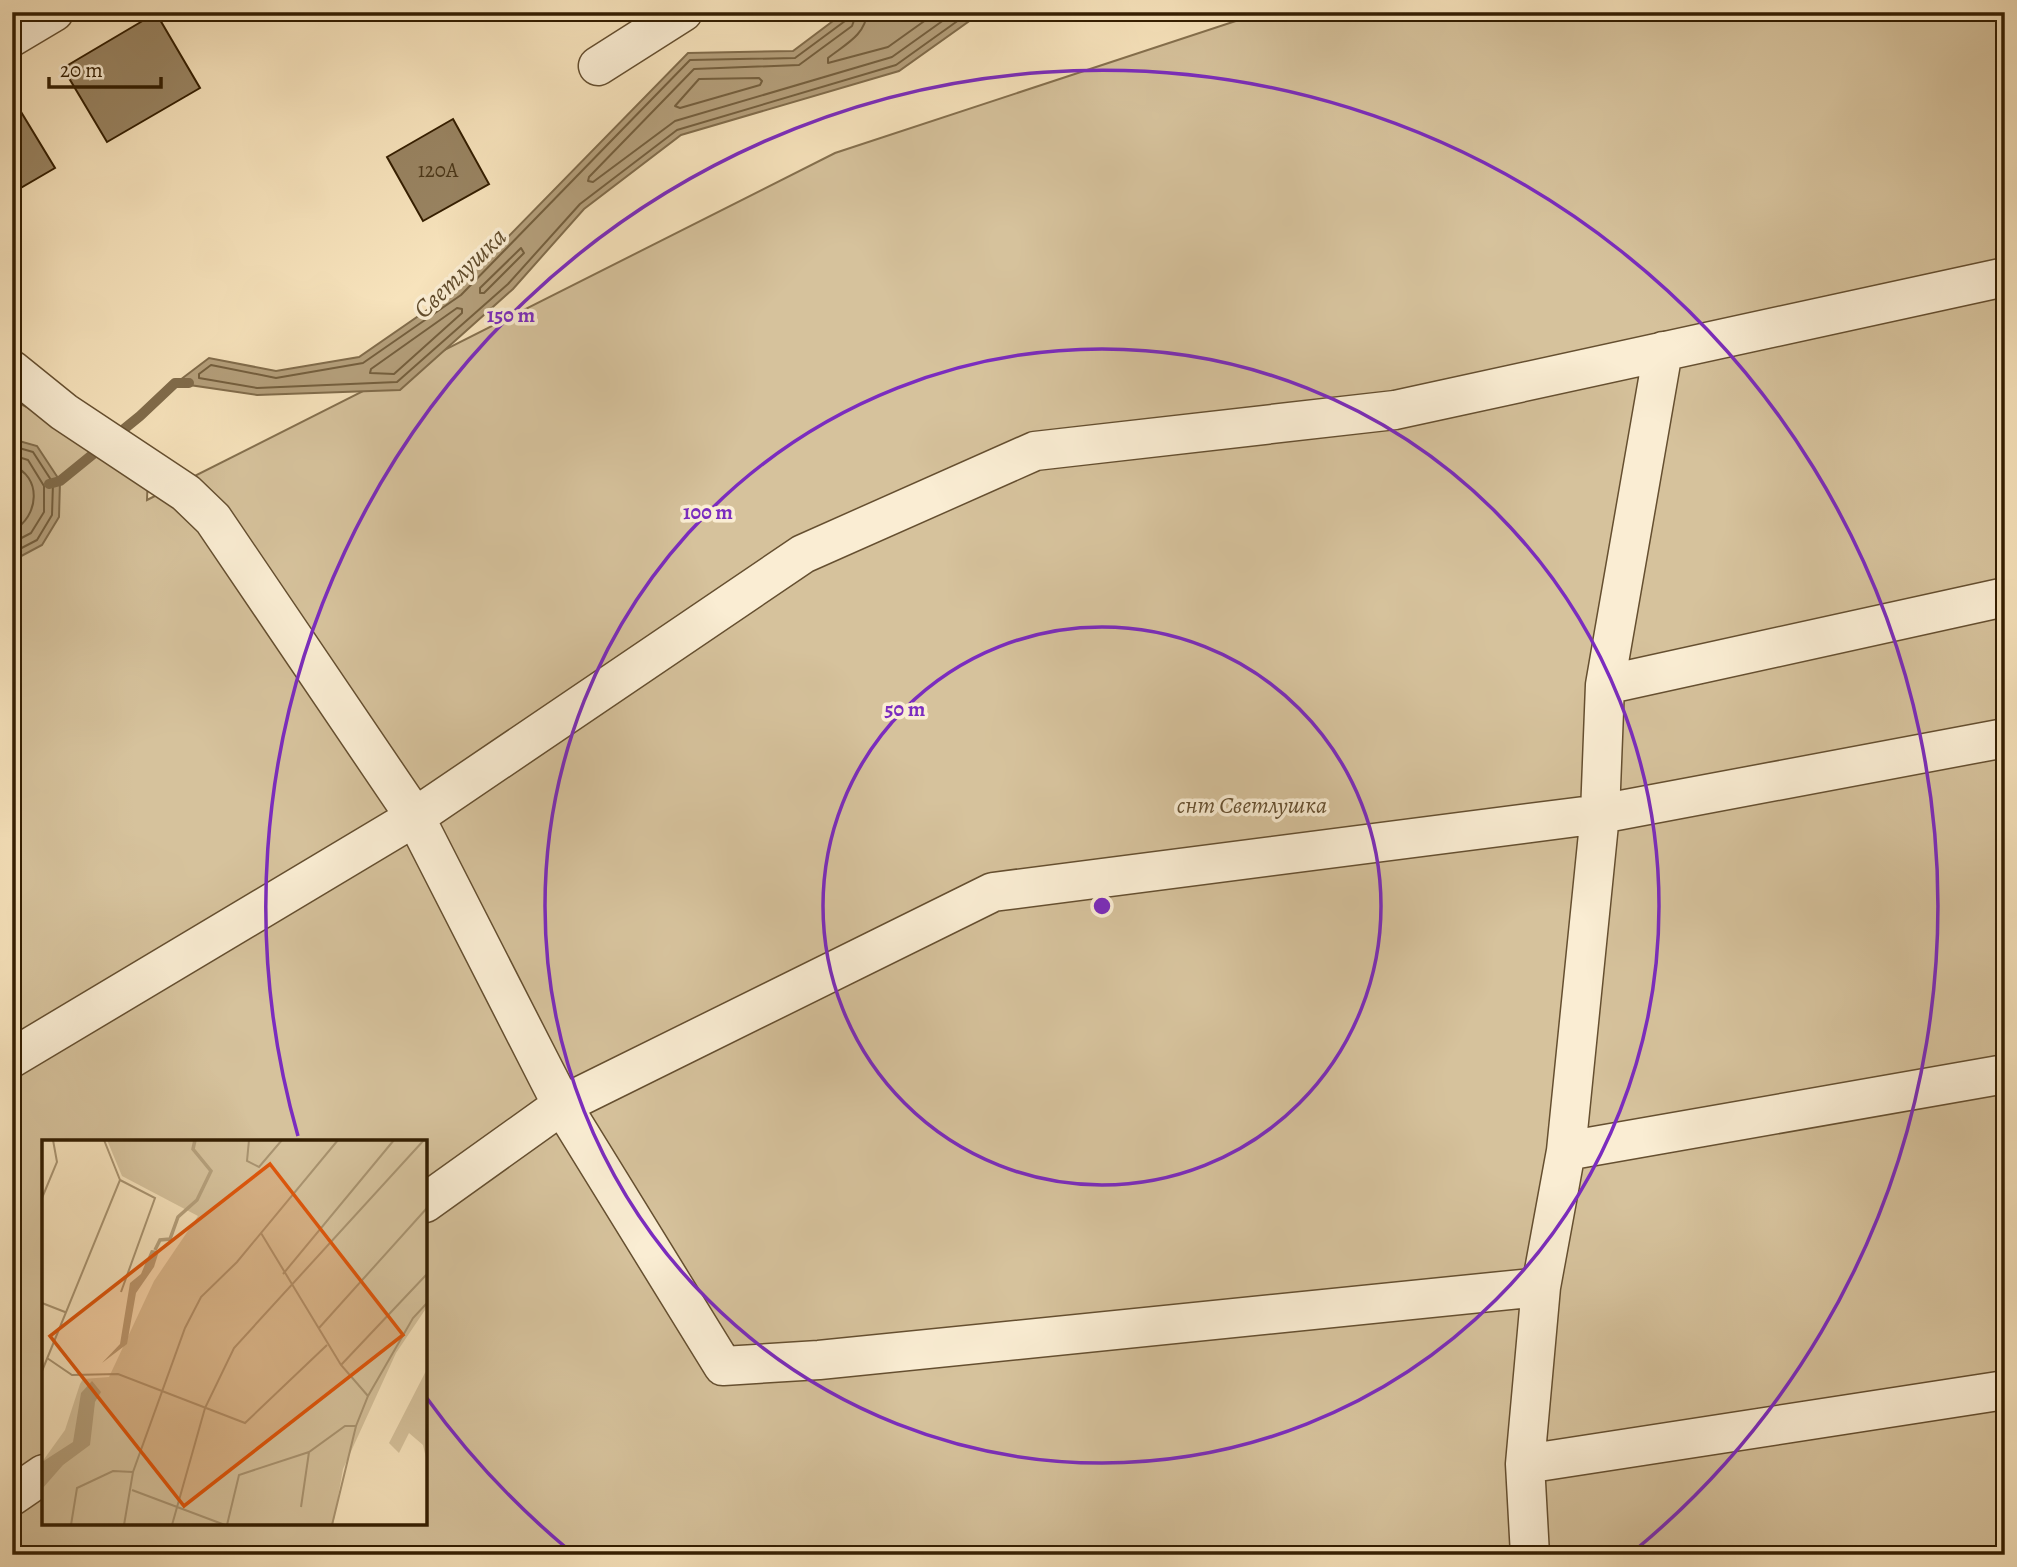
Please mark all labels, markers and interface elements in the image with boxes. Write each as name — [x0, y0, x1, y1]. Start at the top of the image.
scale bar — [49, 46, 161, 90]
text: 20 m — [60, 56, 103, 84]
house number: 120А — [418, 156, 459, 184]
water label: Светлушка — [406, 220, 514, 326]
text: 150 m — [487, 301, 536, 329]
text: 100 m — [683, 498, 733, 526]
text: 50 m — [885, 695, 926, 723]
park label: снт Светлушка — [1177, 789, 1327, 821]
centre of rings — [1090, 894, 1114, 918]
inset map — [42, 1140, 427, 1525]

